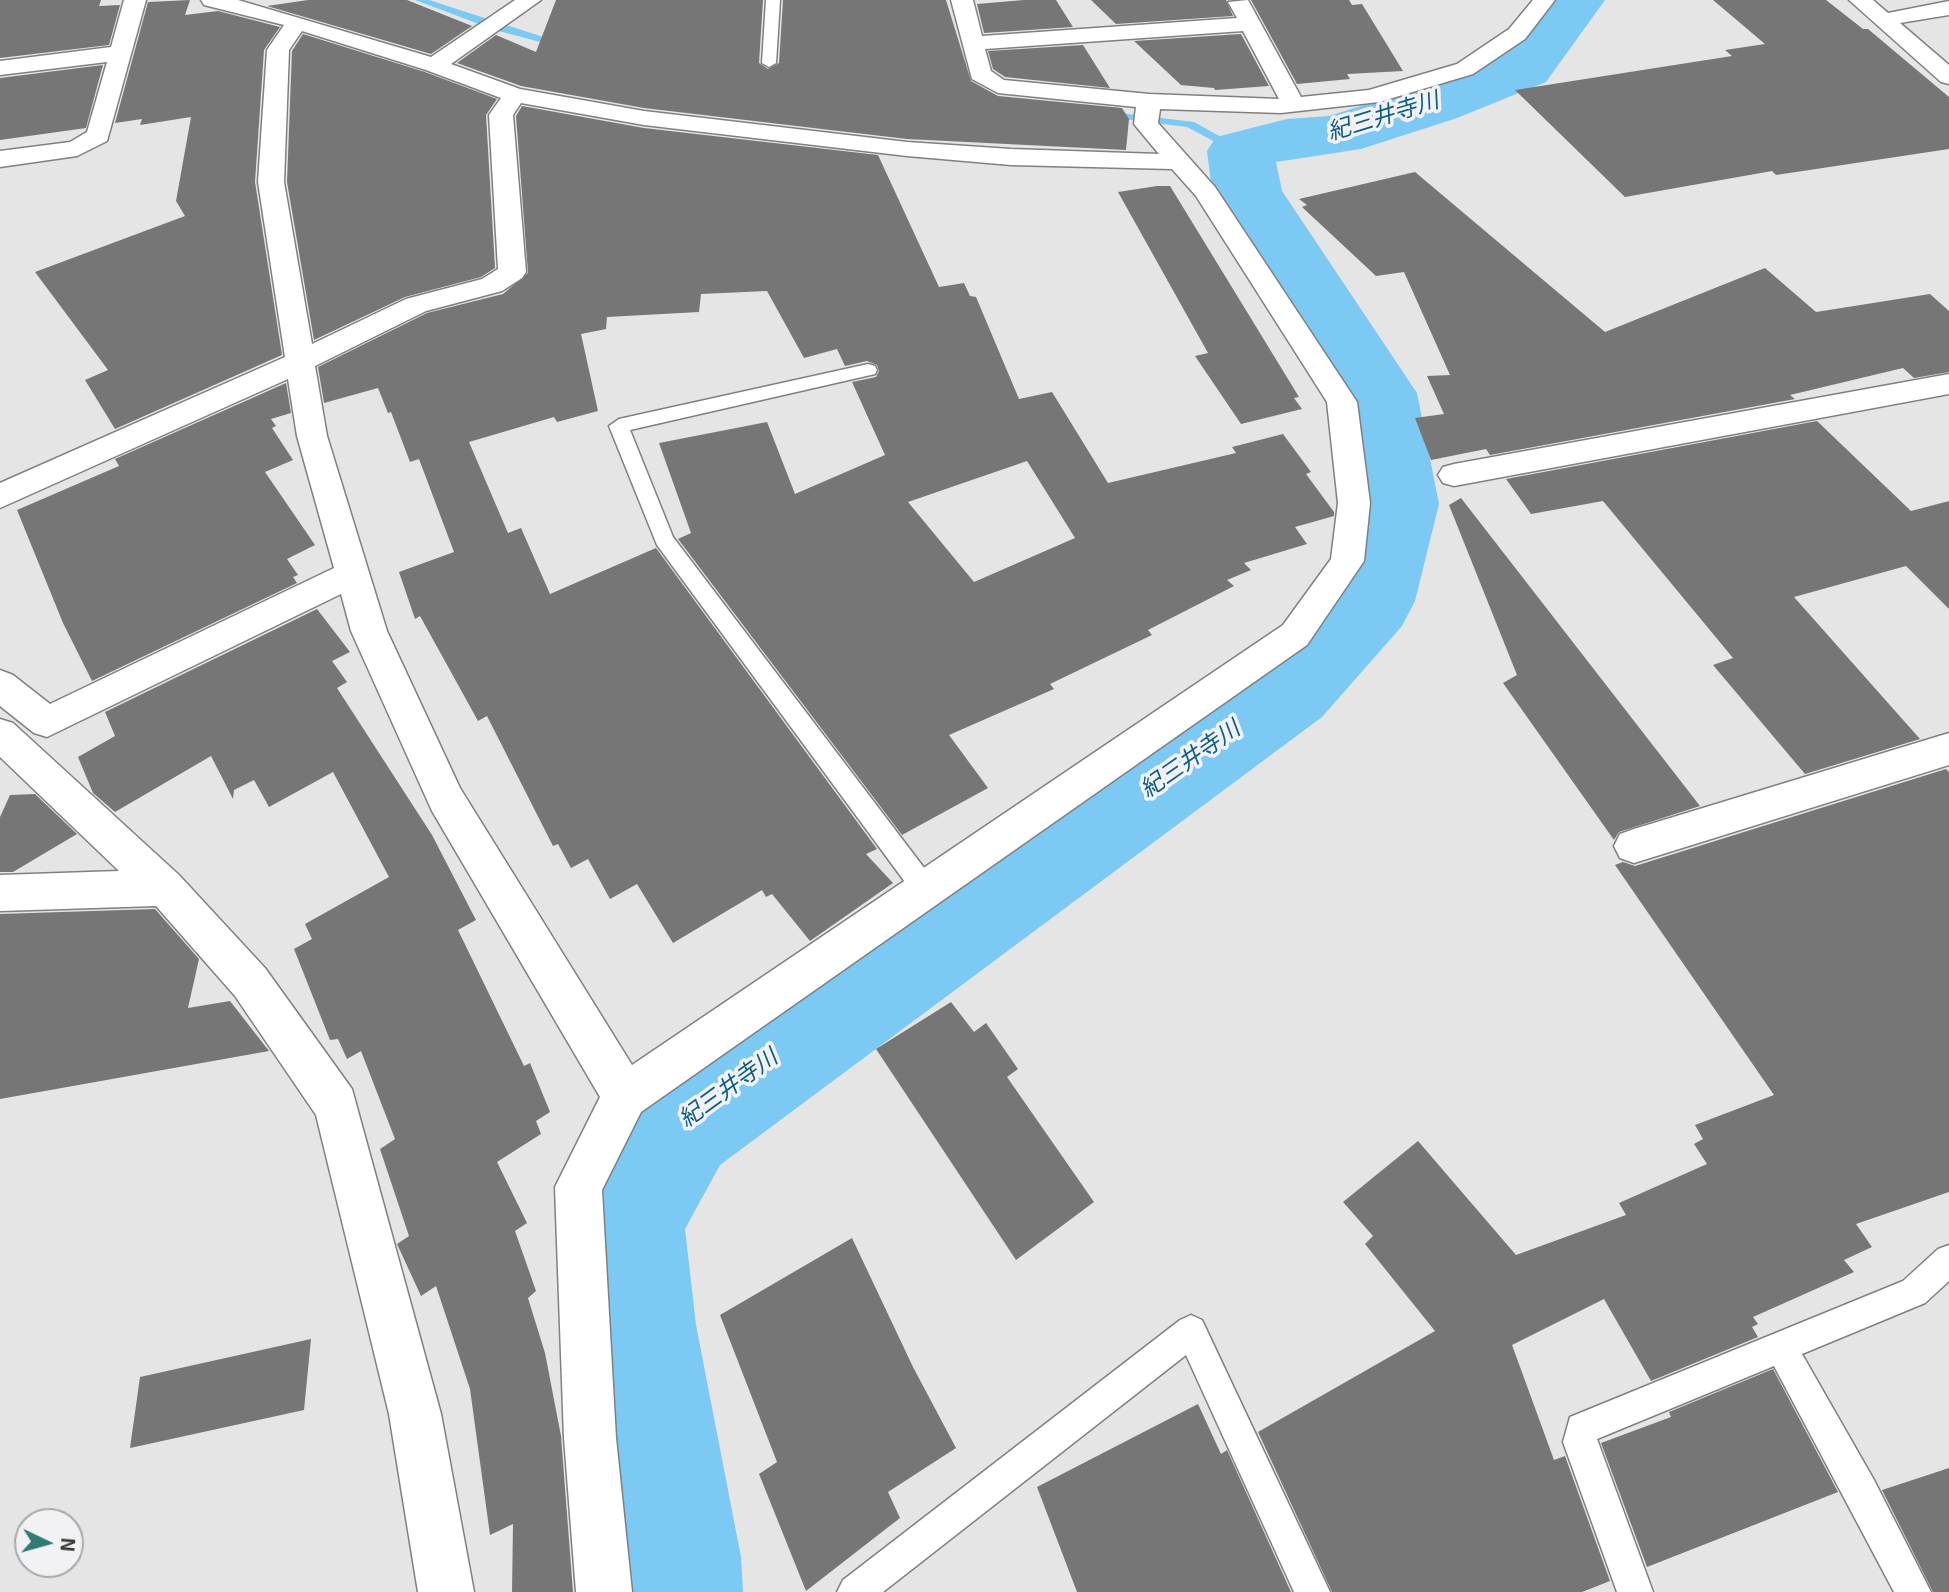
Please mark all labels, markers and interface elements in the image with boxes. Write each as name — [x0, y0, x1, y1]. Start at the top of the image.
water label: 紀三井寺川 — [1324, 86, 1442, 146]
water label: 紀三井寺川 — [1135, 715, 1245, 803]
water label: 紀三井寺川 — [673, 1043, 783, 1133]
north arrow — [14, 1508, 84, 1578]
text: N — [56, 1537, 80, 1553]

